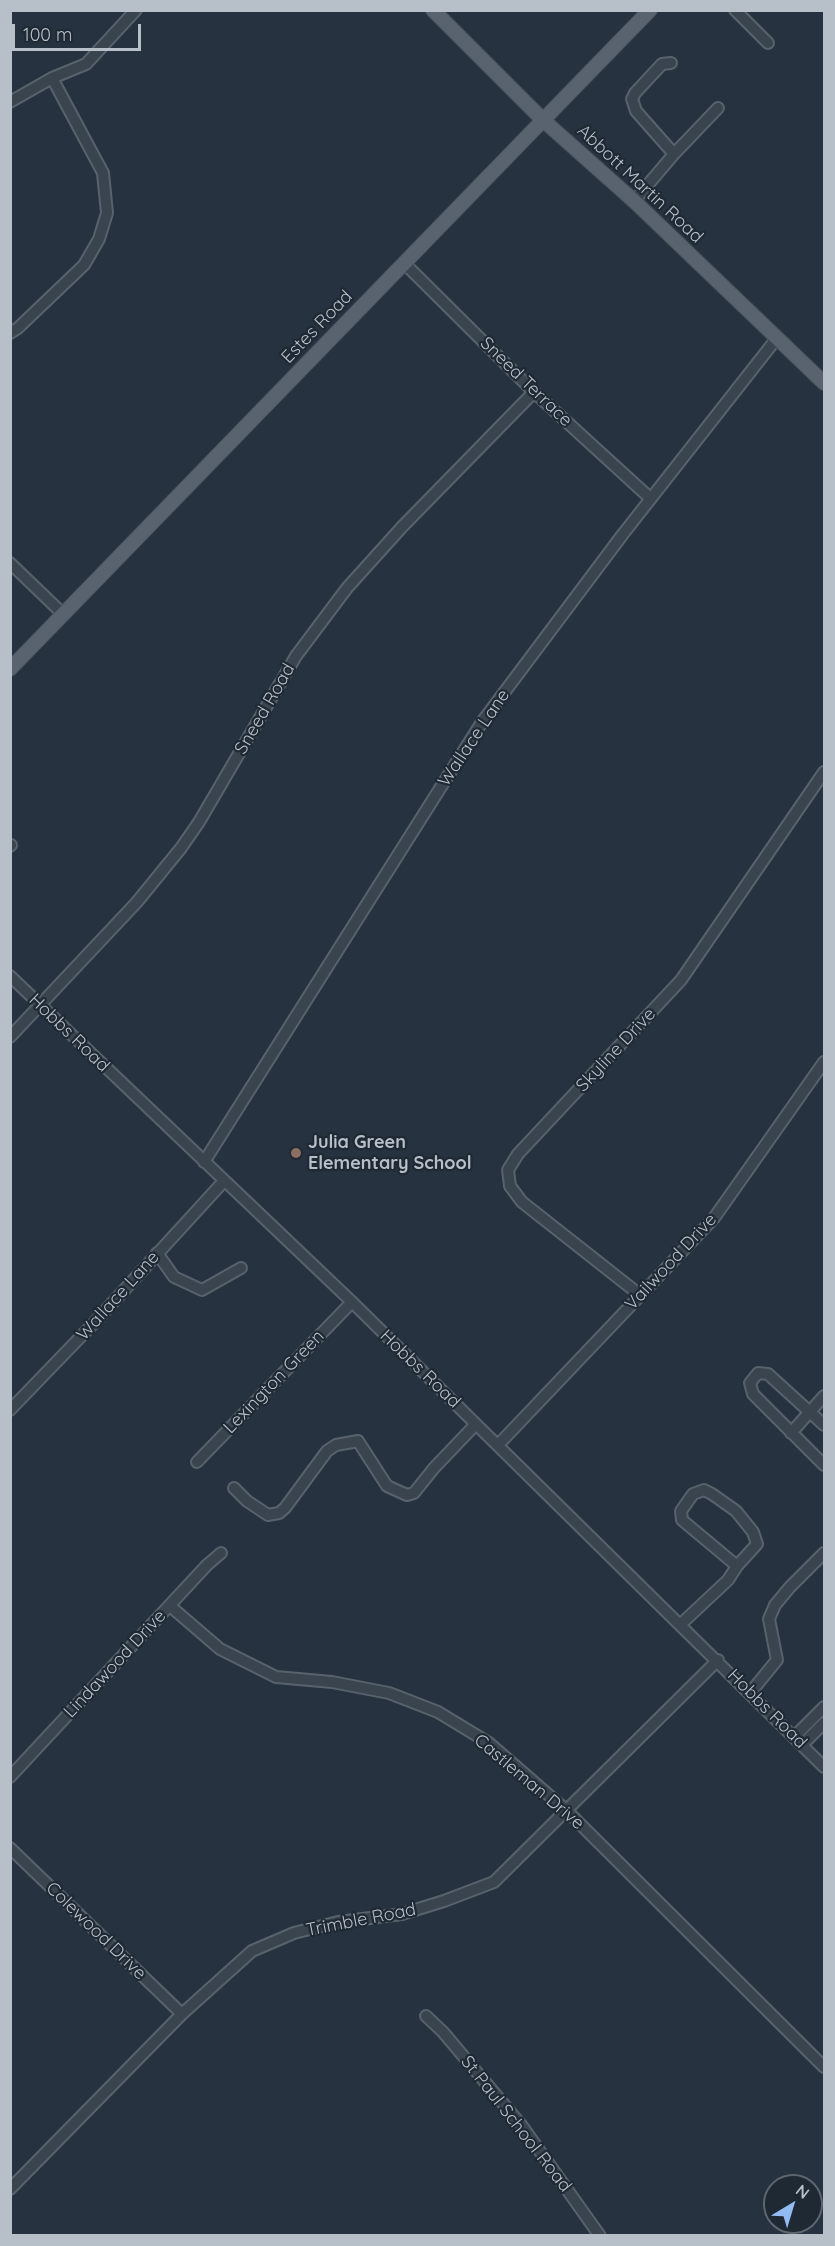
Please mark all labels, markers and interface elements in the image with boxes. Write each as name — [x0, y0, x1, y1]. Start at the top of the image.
scale bar — [15, 12, 144, 50]
text: 100 m — [23, 23, 72, 46]
street label: Abbott Martin Road — [573, 120, 707, 248]
street label: Estes Road — [277, 286, 357, 368]
street label: Sneed Terrace — [475, 333, 577, 431]
street label: Sneed Road — [230, 660, 300, 758]
street label: Wallace Lane — [434, 685, 514, 791]
street label: Hobbs Road — [24, 989, 114, 1077]
street label: Skyline Drive — [572, 1004, 660, 1096]
place label: Julia Green Elementary School — [308, 1132, 472, 1174]
marker: Julia Green Elementary School — [289, 1146, 303, 1160]
street label: Vailwood Drive — [621, 1209, 721, 1315]
street label: Wallace Lane — [72, 1247, 164, 1345]
street label: Hobbs Road — [375, 1325, 465, 1413]
street label: Lexington Green — [219, 1326, 329, 1438]
street label: Lindawood Drive — [59, 1605, 171, 1723]
street label: Hobbs Road — [723, 1665, 811, 1753]
street label: Castleman Drive — [469, 1730, 589, 1834]
street label: Colewood Drive — [41, 1878, 151, 1984]
street label: Trimble Road — [304, 1899, 418, 1941]
street label: St Paul School Road — [456, 2052, 576, 2196]
north arrow — [763, 2174, 823, 2234]
text: N — [792, 2180, 814, 2203]

